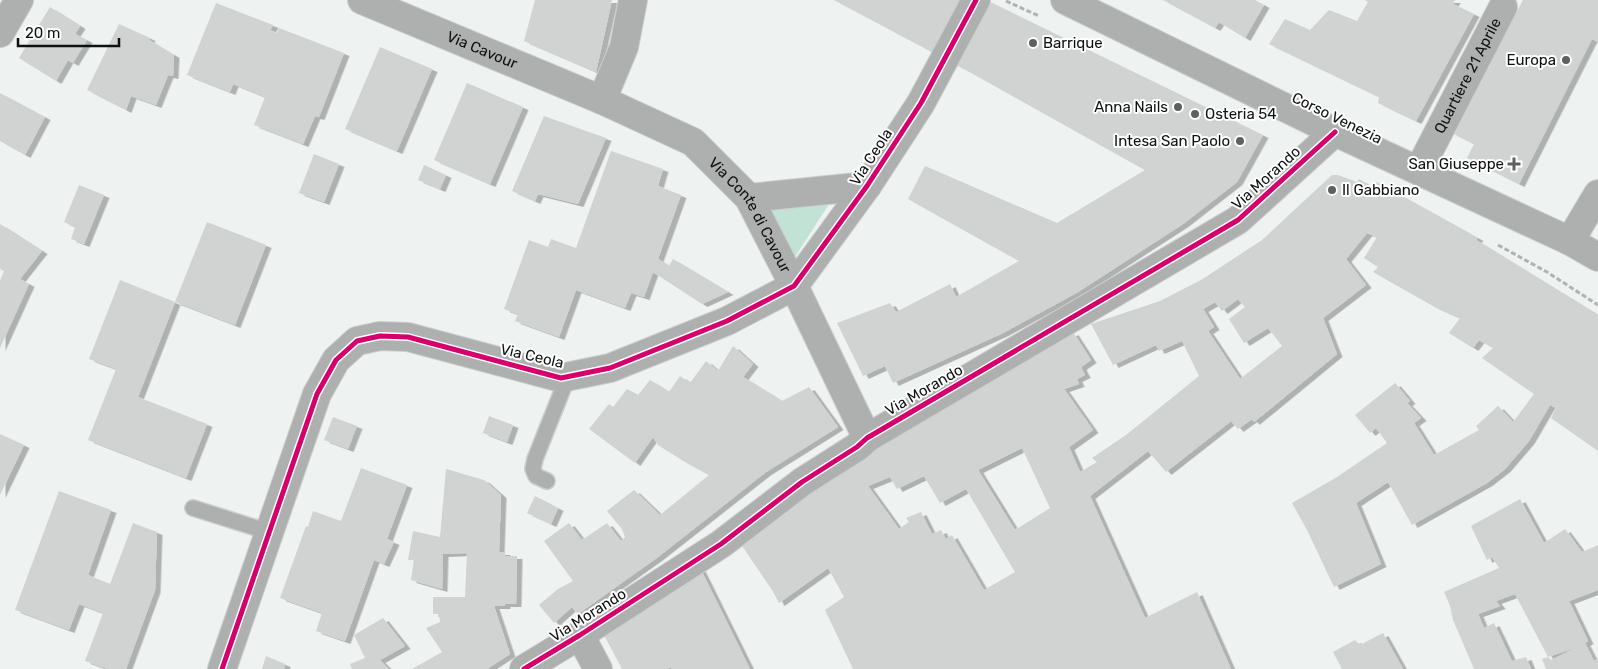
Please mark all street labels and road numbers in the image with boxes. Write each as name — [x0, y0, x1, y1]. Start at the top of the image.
street label: Quartiere 21 Aprile — [1430, 15, 1505, 137]
street label: Via Cavour — [444, 27, 520, 73]
street label: Corso Venezia — [1289, 88, 1385, 148]
street label: Via Ceola — [846, 125, 896, 189]
street label: Via Morando — [1228, 142, 1304, 214]
street label: Via Conte di Cavour — [705, 154, 795, 276]
street label: Via Ceola — [499, 340, 565, 372]
street label: Via Morando — [882, 361, 966, 419]
street label: Via Morando — [547, 584, 629, 646]

